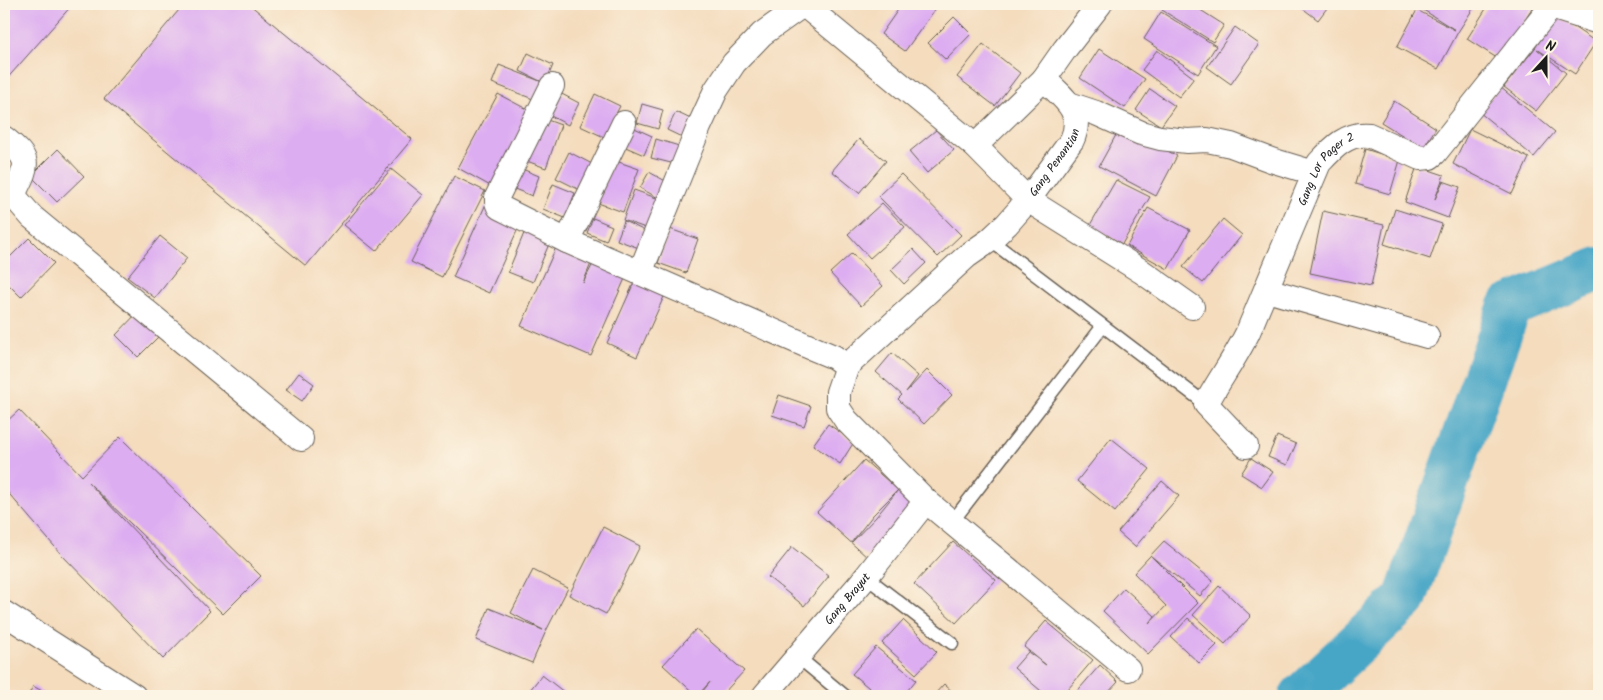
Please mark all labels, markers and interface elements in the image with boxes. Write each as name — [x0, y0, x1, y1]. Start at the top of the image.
north arrow — [1520, 32, 1570, 82]
text: N — [1542, 35, 1559, 59]
street label: Gang Penantian — [1025, 127, 1085, 201]
street label: Gang Lor Pager 2 — [1293, 128, 1357, 209]
street label: Gang Brayut — [820, 569, 876, 629]

